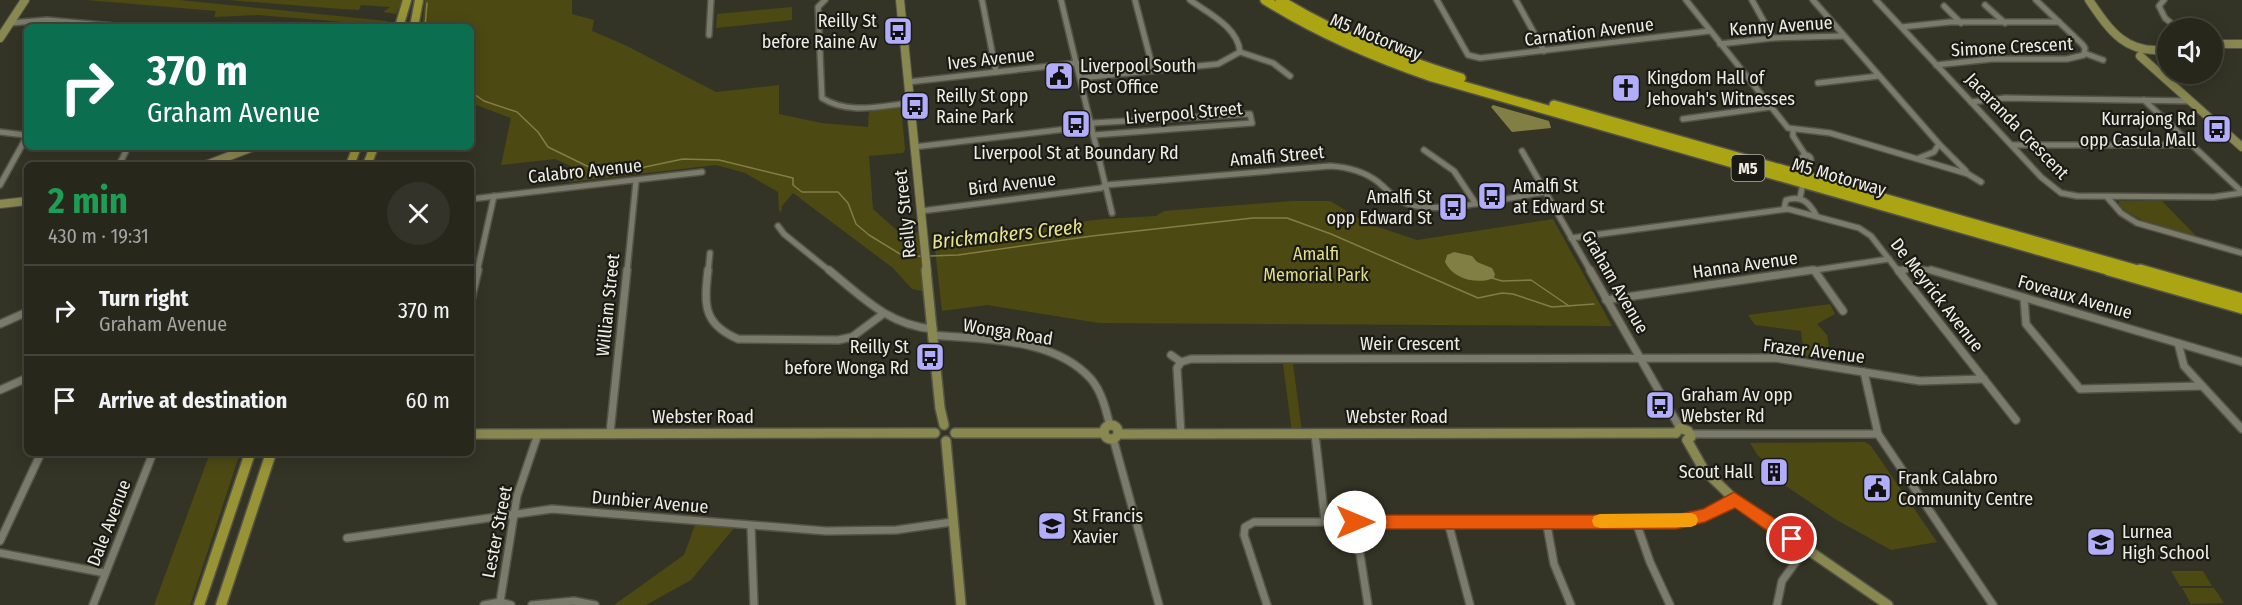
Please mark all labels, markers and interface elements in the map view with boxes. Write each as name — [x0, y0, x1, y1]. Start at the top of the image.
street label: M5 Motorway — [1327, 9, 1425, 65]
place label: Reilly St before Raine Av — [762, 10, 877, 53]
street label: Kenny Avenue — [1729, 11, 1833, 41]
street label: Carnation Avenue — [1523, 13, 1655, 51]
bus stop icon: Reilly St before Raine Av — [882, 15, 914, 47]
map controls — [2157, 18, 2223, 84]
button: sound — [2157, 18, 2223, 84]
street label: Simone Crescent — [1950, 33, 2074, 61]
street label: Ives Avenue — [946, 43, 1036, 75]
text: 370 m — [147, 46, 248, 96]
icon: right — [48, 48, 126, 126]
place label: Liverpool South Post Office — [1080, 55, 1196, 98]
public building icon: Liverpool South Post Office — [1043, 60, 1075, 92]
place label: Kingdom Hall of Jehovah's Witnesses — [1647, 67, 1795, 110]
street label: Jacaranda Crescent — [1961, 68, 2073, 184]
church icon: Kingdom Hall of Jehovah's Witnesses — [1610, 72, 1642, 104]
place label: Reilly St opp Raine Park — [936, 85, 1028, 128]
bus stop icon: Reilly St opp Raine Park — [899, 90, 931, 122]
text: Graham Avenue — [147, 97, 320, 129]
street label: Liverpool Street — [1125, 97, 1244, 129]
bus stop icon: Liverpool St at Boundary Rd — [1060, 108, 1092, 140]
place label: Kurrajong Rd opp Casula Mall — [2080, 108, 2196, 151]
bus stop icon: Kurrajong Rd opp Casula Mall — [2201, 113, 2233, 145]
street label: Amalfi Street — [1229, 141, 1325, 171]
place label: Liverpool St at Boundary Rd — [973, 142, 1179, 164]
street label: M5 Motorway — [1789, 153, 1889, 201]
street label: Calabro Avenue — [527, 154, 643, 188]
road number: M5 — [1732, 155, 1764, 181]
street label: Bird Avenue — [967, 168, 1057, 200]
street label: Reilly Street — [889, 169, 921, 259]
place label: Amalfi St at Edward St — [1513, 175, 1605, 218]
text: 2 min — [48, 179, 128, 223]
bus stop icon: Amalfi St at Edward St — [1476, 180, 1508, 212]
button: close — [387, 182, 450, 245]
place label: Amalfi St opp Edward St — [1327, 186, 1432, 229]
bus stop icon: Amalfi St opp Edward St — [1437, 191, 1469, 223]
water label: Brickmakers Creek — [931, 214, 1083, 254]
text: 430 m · 19:31 — [48, 224, 149, 248]
street label: Graham Avenue — [1577, 227, 1653, 338]
street label: De Meyrick Avenue — [1886, 234, 1988, 356]
park label: Amalfi Memorial Park — [1263, 243, 1369, 286]
street label: Hanna Avenue — [1691, 247, 1799, 283]
street label: William Street — [592, 252, 624, 357]
street label: Foveaux Avenue — [2015, 270, 2135, 324]
text: Turn right — [99, 285, 188, 312]
icon: right — [48, 294, 81, 327]
text: 370 m — [398, 297, 450, 324]
text: Graham Avenue — [99, 312, 227, 336]
street label: Wonga Road — [961, 314, 1055, 350]
street label: Weir Crescent — [1360, 333, 1460, 355]
street label: Frazer Avenue — [1762, 334, 1866, 368]
place label: Reilly St before Wonga Rd — [784, 336, 909, 379]
bus stop icon: Reilly St before Wonga Rd — [914, 341, 946, 373]
icon: arrive — [48, 384, 81, 417]
place label: Graham Av opp Webster Rd — [1681, 384, 1793, 427]
text: Arrive at destination — [99, 387, 287, 414]
text: 60 m — [406, 387, 450, 414]
bus stop icon: Graham Av opp Webster Rd — [1644, 389, 1676, 421]
street label: Webster Road — [652, 406, 754, 428]
street label: Webster Road — [1346, 406, 1448, 428]
building icon: Scout Hall — [1758, 456, 1790, 488]
place label: Scout Hall — [1679, 461, 1753, 483]
place label: Frank Calabro Community Centre — [1898, 467, 2033, 510]
public building icon: Frank Calabro Community Centre — [1861, 472, 1893, 504]
street label: Dale Avenue — [82, 477, 136, 569]
street label: Lester Street — [477, 484, 517, 580]
street label: Dunbier Avenue — [591, 486, 709, 518]
position arrow — [1323, 490, 1387, 554]
place label: St Francis Xavier — [1073, 505, 1144, 548]
school or university icon: St Francis Xavier — [1036, 510, 1068, 542]
pin — [1766, 513, 1817, 564]
place label: Lurnea High School — [2122, 521, 2210, 564]
icon: arrive — [1775, 522, 1808, 555]
school or university icon: Lurnea High School — [2085, 526, 2117, 558]

